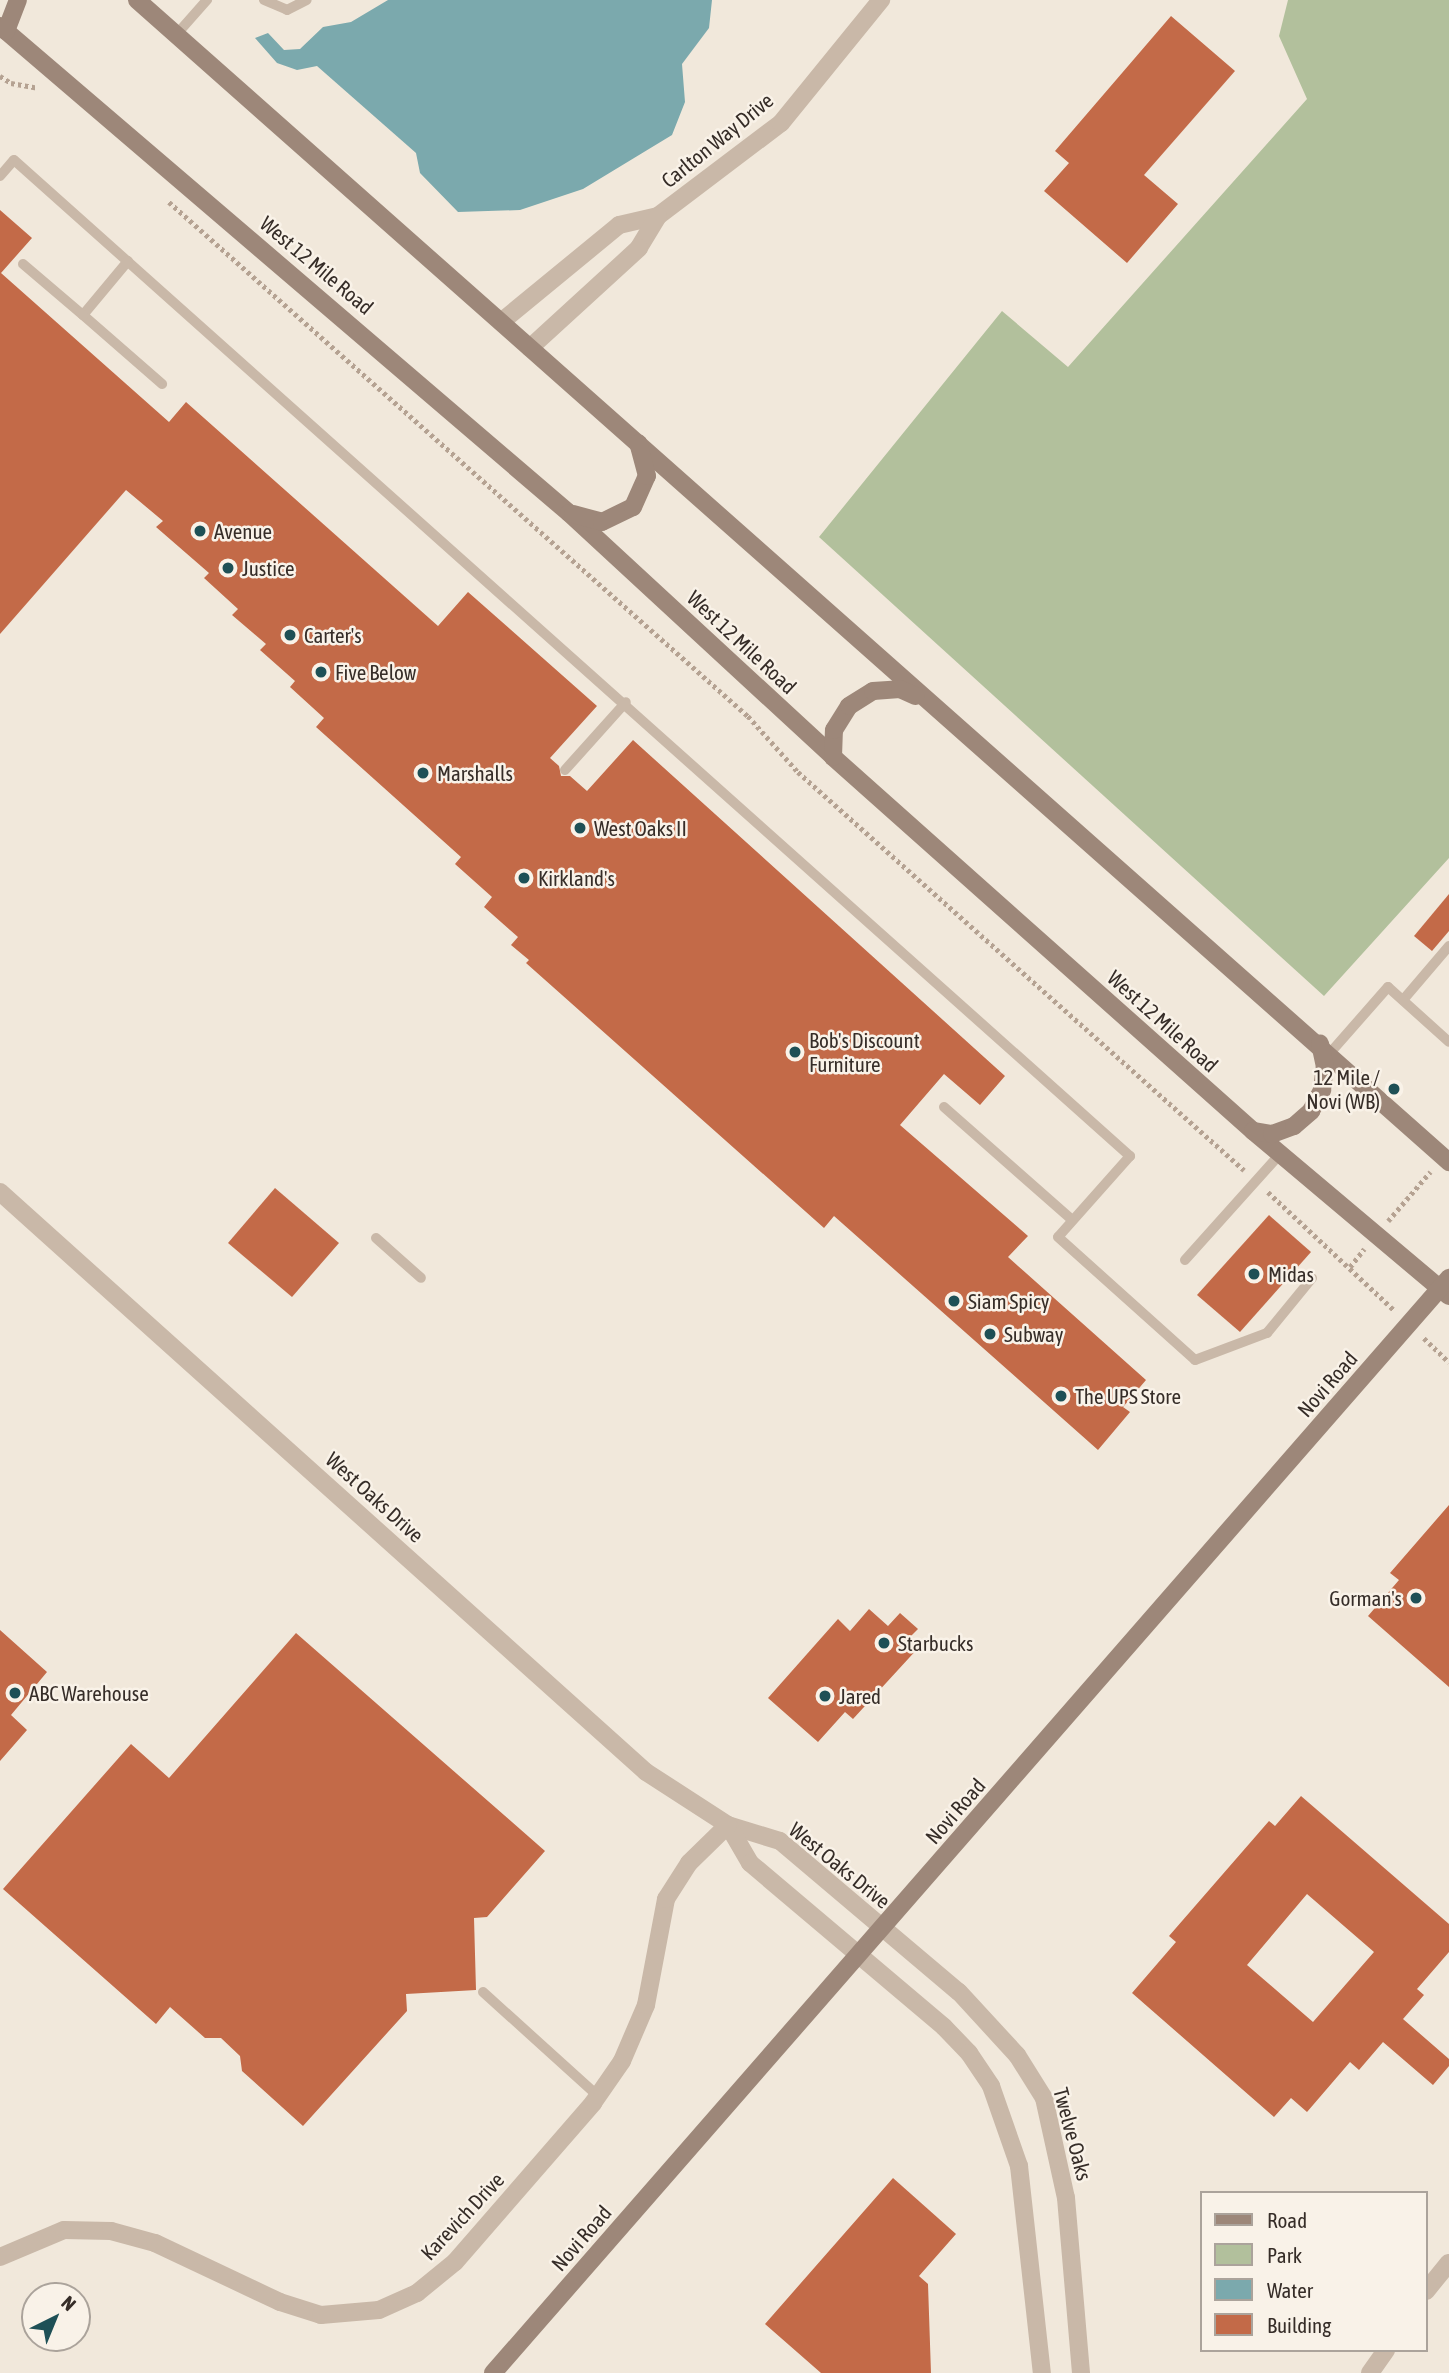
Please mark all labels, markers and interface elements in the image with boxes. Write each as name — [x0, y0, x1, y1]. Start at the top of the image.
street label: Carlton Way Drive — [656, 87, 778, 193]
street label: West 12 Mile Road — [255, 210, 379, 320]
place label: Avenue — [214, 518, 272, 544]
marker: Avenue — [192, 523, 208, 539]
place label: Justice — [242, 555, 294, 581]
marker: Justice — [220, 560, 236, 576]
street label: West 12 Mile Road — [682, 585, 802, 699]
place label: Carter's — [304, 622, 362, 648]
marker: Carter's — [282, 627, 298, 643]
place label: Five Below — [335, 659, 416, 685]
marker: Five Below — [313, 664, 329, 680]
place label: Marshalls — [437, 760, 513, 786]
marker: Marshalls — [415, 765, 431, 781]
place label: West Oaks II — [594, 815, 687, 841]
marker: West Oaks II — [572, 820, 588, 836]
place label: Kirkland's — [538, 865, 615, 891]
marker: Kirkland's — [516, 870, 532, 886]
street label: West 12 Mile Road — [1103, 965, 1223, 1077]
place label: Bob's Discount Furniture — [809, 1027, 920, 1077]
marker: Bob's Discount Furniture — [787, 1044, 803, 1060]
place label: 12 Mile / Novi (WB) — [1306, 1064, 1380, 1114]
marker: 12 Mile / Novi (WB) — [1386, 1081, 1402, 1097]
place label: Midas — [1268, 1261, 1314, 1287]
marker: Midas — [1246, 1266, 1262, 1282]
place label: Siam Spicy — [968, 1288, 1049, 1314]
marker: Siam Spicy — [946, 1293, 962, 1309]
place label: Subway — [1004, 1321, 1063, 1347]
marker: Subway — [982, 1326, 998, 1342]
street label: Novi Road — [1292, 1346, 1362, 1422]
place label: The UPS Store — [1075, 1383, 1181, 1409]
marker: The UPS Store — [1053, 1388, 1069, 1404]
street label: West Oaks Drive — [321, 1447, 429, 1547]
place label: Gorman's — [1329, 1585, 1402, 1611]
marker: Gorman's — [1408, 1590, 1424, 1606]
place label: Starbucks — [898, 1630, 973, 1656]
marker: Starbucks — [876, 1635, 892, 1651]
place label: ABC Warehouse — [29, 1680, 149, 1706]
place label: Jared — [839, 1683, 881, 1709]
marker: ABC Warehouse — [7, 1685, 23, 1701]
marker: Jared — [817, 1688, 833, 1704]
street label: Novi Road — [920, 1773, 990, 1849]
street label: West Oaks Drive — [784, 1817, 896, 1913]
street label: Twelve Oaks — [1049, 2085, 1097, 2183]
street label: Karevich Drive — [415, 2167, 509, 2265]
legend — [1200, 2191, 1428, 2352]
street label: Novi Road — [546, 2200, 616, 2276]
text: Road — [1267, 2208, 1307, 2232]
text: Park — [1267, 2243, 1302, 2267]
text: Water — [1267, 2278, 1313, 2302]
north arrow — [21, 2282, 91, 2352]
text: N — [57, 2291, 81, 2315]
text: Building — [1267, 2313, 1331, 2337]

